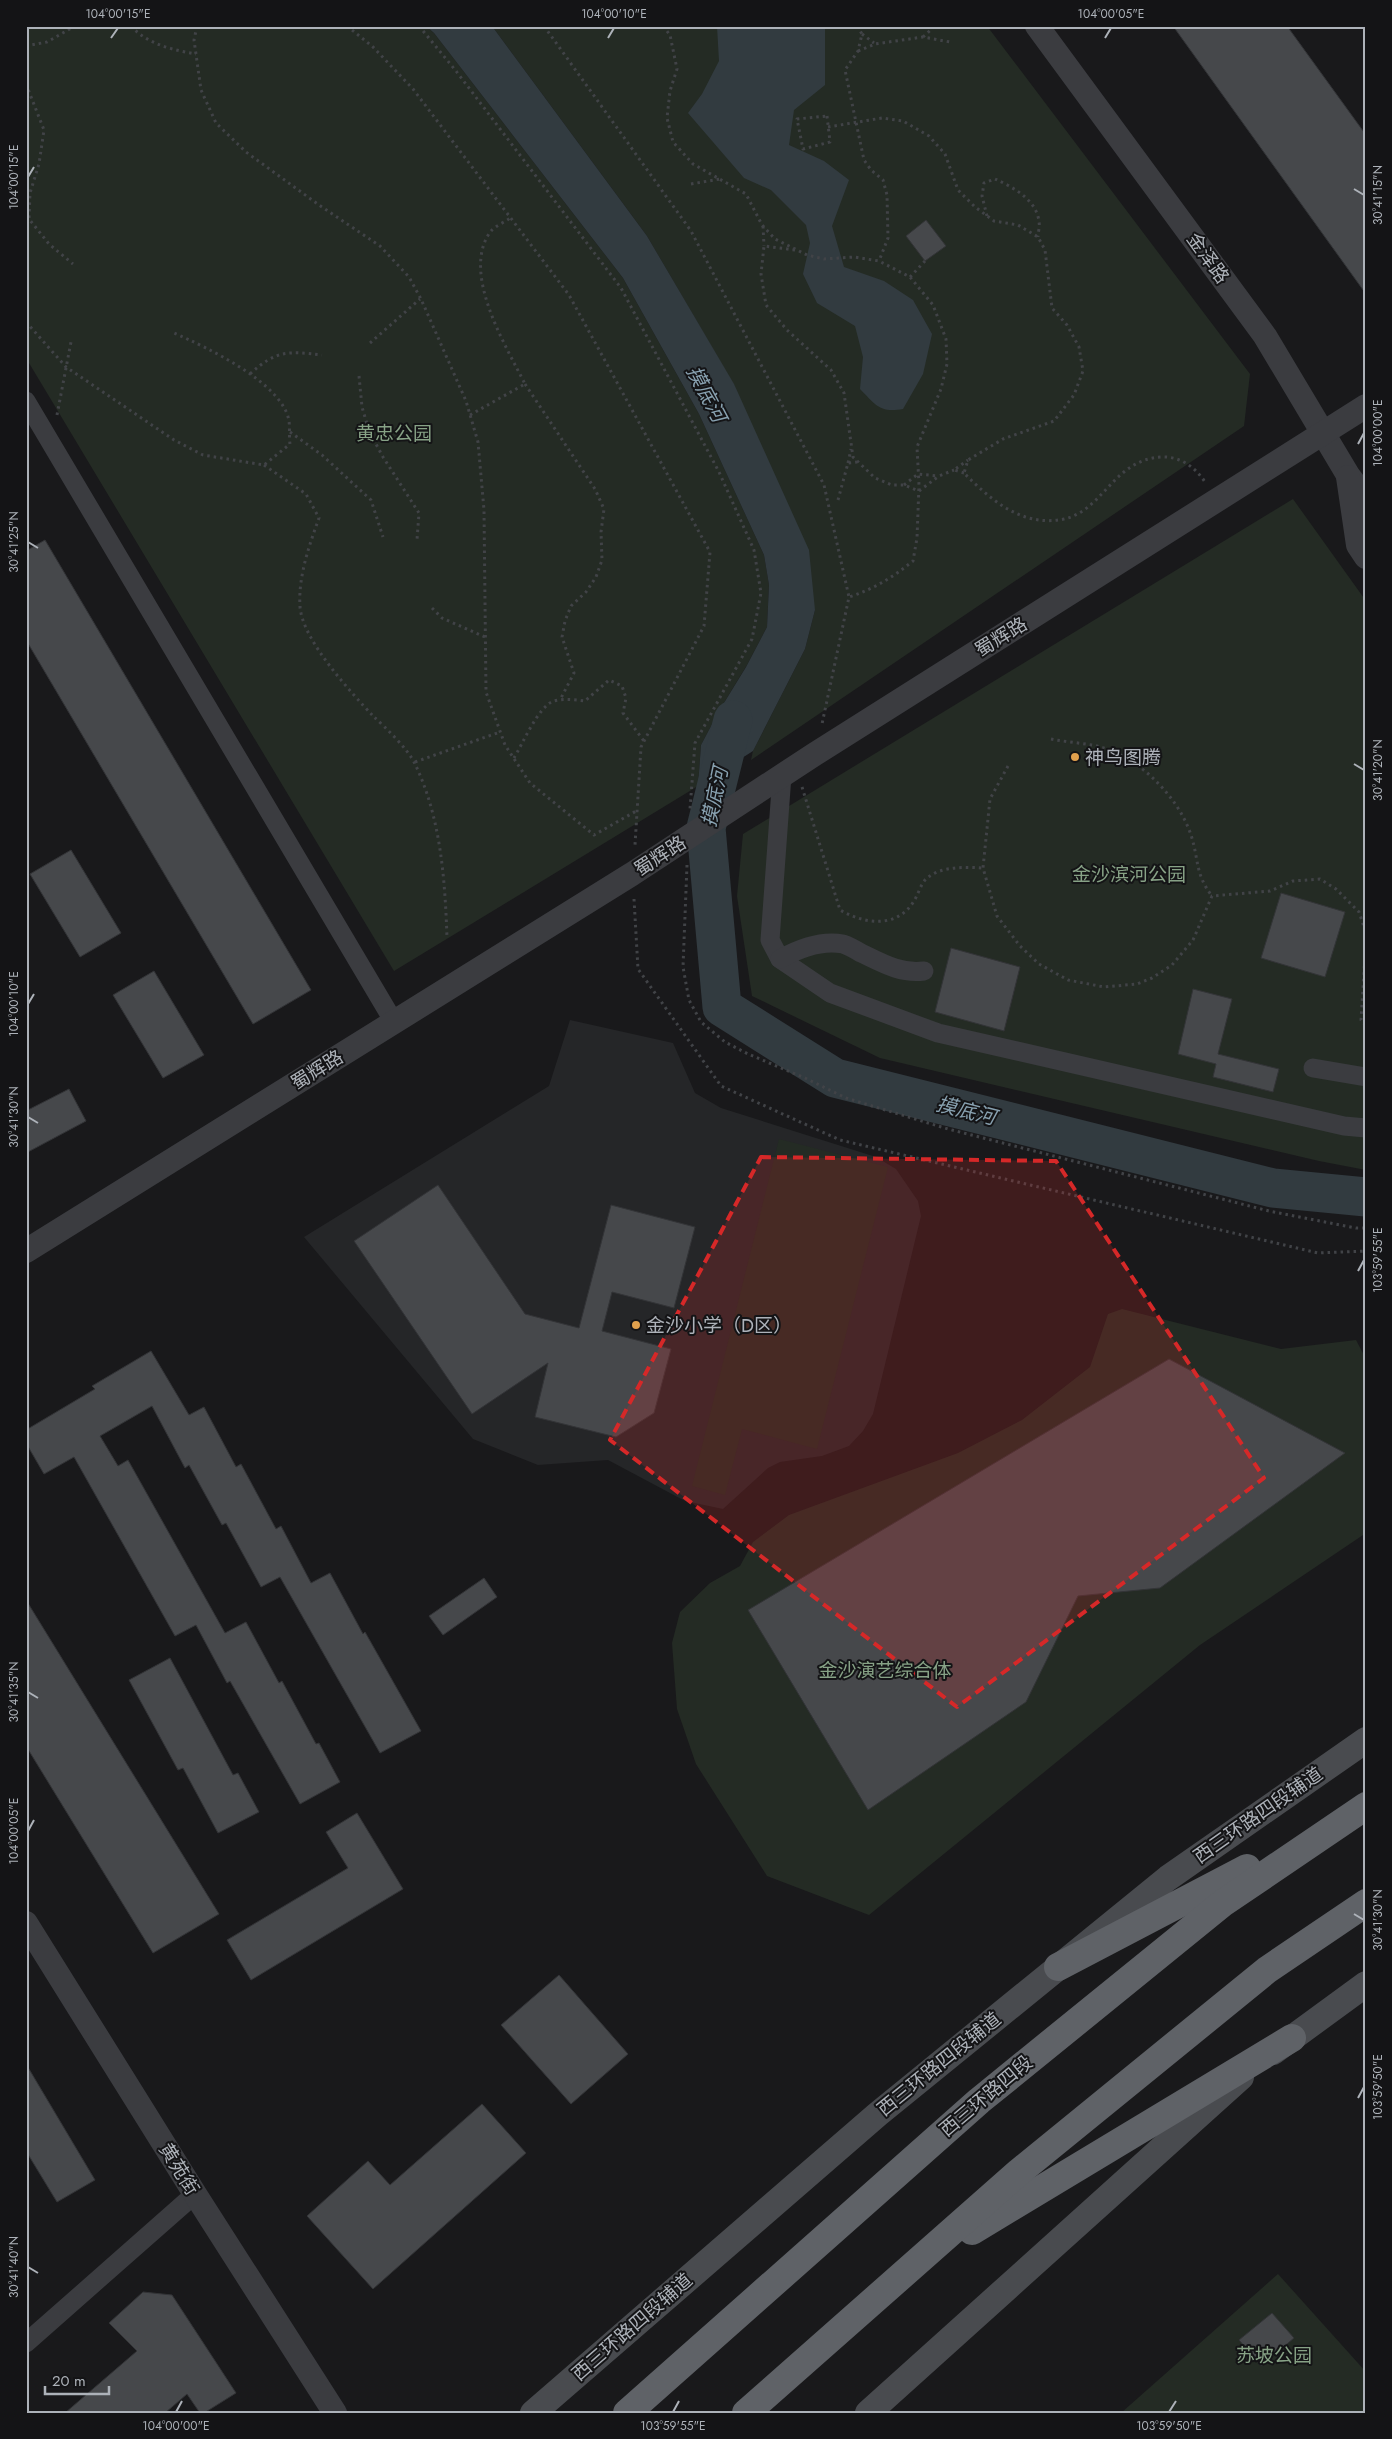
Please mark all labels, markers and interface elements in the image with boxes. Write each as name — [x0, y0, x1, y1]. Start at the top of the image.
text: 104°00'15"E — [85, 5, 151, 23]
text: 104°00'10"E — [581, 5, 647, 23]
text: 104°00'05"E — [1078, 5, 1144, 23]
text: 104°00'15"E — [5, 144, 23, 210]
text: 30°41'15"N — [1369, 165, 1387, 225]
street label: 金泽路 — [1180, 227, 1236, 289]
water label: 摸底河 — [679, 361, 735, 431]
text: 104°00'00"E — [1369, 399, 1387, 467]
park label: 黄忠公园 — [356, 420, 432, 447]
text: 30°41'25"N — [5, 511, 23, 573]
street label: 蜀辉路 — [970, 610, 1032, 664]
text: 30°41'20"N — [1369, 739, 1387, 801]
place label: 神鸟图腾 — [1085, 744, 1161, 771]
marker: 神鸟图腾 — [1069, 751, 1081, 763]
water label: 摸底河 — [695, 761, 736, 829]
street label: 蜀辉路 — [629, 829, 691, 883]
park label: 金沙滨河公园 — [1072, 861, 1186, 888]
text: 104°00'10"E — [5, 971, 23, 1037]
street label: 蜀辉路 — [286, 1043, 348, 1097]
text: 30°41'30"N — [5, 1086, 23, 1148]
water label: 摸底河 — [933, 1090, 1002, 1133]
text: 103°59'55"E — [1369, 1227, 1387, 1293]
place label: 金沙小学（D区） — [646, 1312, 792, 1339]
marker: 金沙小学（D区） — [630, 1319, 642, 1331]
park label: 金沙演艺综合体 — [818, 1657, 952, 1684]
text: 30°41'35"N — [5, 1661, 23, 1723]
street label: 西三环路四段辅道 — [1188, 1760, 1328, 1870]
text: 104°00'05"E — [5, 1798, 23, 1864]
text: 30°41'30"N — [1369, 1889, 1387, 1951]
street label: 西三环路四段辅道 — [873, 2007, 1005, 2121]
street label: 西三环路四段 — [935, 2051, 1037, 2141]
text: 103°59'50"E — [1369, 2054, 1387, 2120]
street label: 黄苑街 — [152, 2138, 206, 2200]
text: 30°41'40"N — [5, 2236, 23, 2298]
street label: 西三环路四段辅道 — [566, 2267, 698, 2387]
park label: 苏坡公园 — [1236, 2342, 1312, 2369]
scale bar — [45, 2364, 109, 2396]
text: 20 m — [52, 2370, 86, 2392]
text: 104°00'00"E — [142, 2417, 210, 2435]
text: 103°59'55"E — [640, 2417, 706, 2435]
text: 103°59'50"E — [1136, 2417, 1202, 2435]

